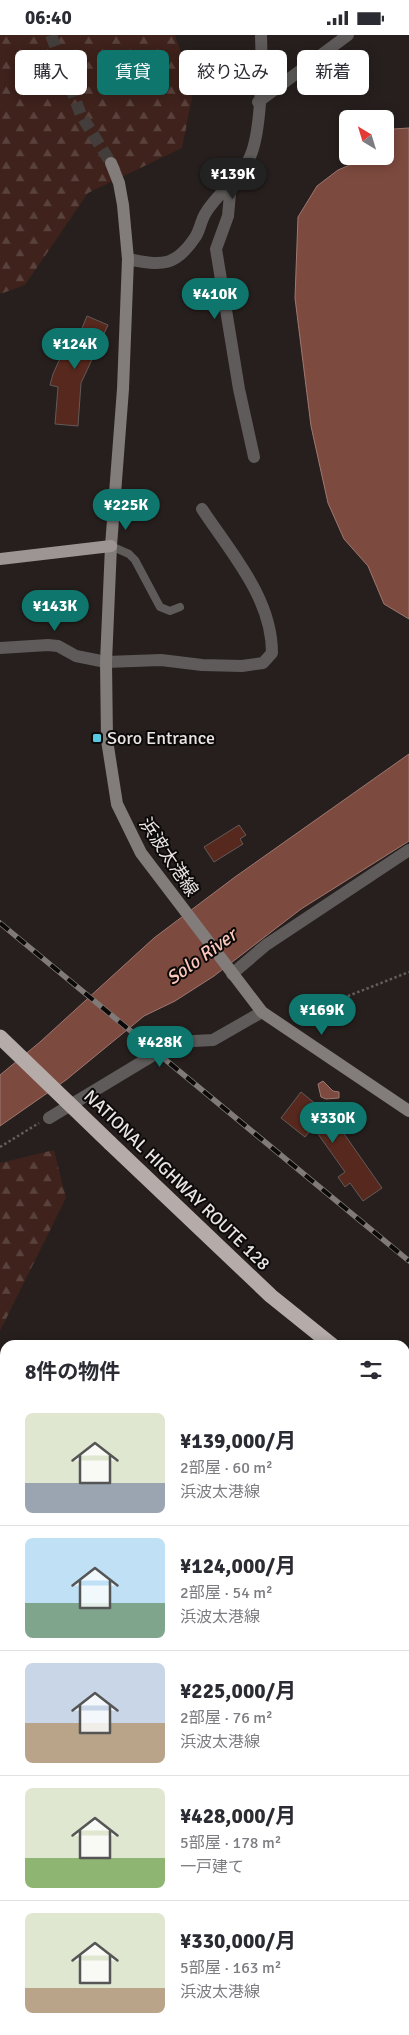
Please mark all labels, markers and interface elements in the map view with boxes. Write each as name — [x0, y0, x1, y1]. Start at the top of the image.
text: 06:40 — [25, 6, 72, 30]
chip: 購入 — [15, 50, 87, 95]
chip: 賃貸 — [97, 50, 169, 95]
chip: 絞り込み — [179, 50, 287, 95]
chip: 新着 — [297, 50, 369, 95]
north arrow — [339, 110, 394, 165]
map controls — [339, 110, 394, 165]
pin: ¥139K — [198, 157, 268, 200]
text: ¥139K — [211, 164, 255, 184]
pin: ¥410K — [180, 277, 250, 320]
text: ¥410K — [193, 284, 237, 304]
pin: ¥124K — [40, 327, 110, 370]
text: ¥124K — [53, 334, 97, 354]
pin: ¥225K — [91, 489, 161, 531]
text: ¥225K — [104, 495, 148, 515]
pin: ¥143K — [20, 589, 90, 632]
text: ¥143K — [33, 596, 77, 616]
place label: Soro Entrance — [107, 727, 215, 749]
marker: Soro Entrance — [91, 732, 103, 744]
street label: 浜波太港線 — [135, 814, 203, 900]
water label: Solo River — [162, 921, 244, 990]
pin: ¥169K — [287, 993, 357, 1036]
text: ¥169K — [300, 1000, 344, 1020]
pin: ¥428K — [125, 1025, 195, 1068]
text: ¥428K — [138, 1032, 182, 1052]
street label: NATIONAL HIGHWAY ROUTE 128 — [79, 1085, 275, 1275]
pin: ¥330K — [298, 1101, 368, 1144]
text: ¥330K — [311, 1108, 355, 1128]
icon: filters — [357, 1356, 385, 1384]
text: 8件の物件 — [25, 1359, 120, 1385]
text: ¥139,000/月 — [180, 1428, 296, 1454]
icon: home — [65, 1433, 125, 1493]
text: 2部屋 · 60 m² — [180, 1458, 273, 1478]
text: 浜波太港線 — [180, 1482, 260, 1502]
text: ¥124,000/月 — [180, 1553, 296, 1579]
icon: home — [65, 1558, 125, 1618]
text: 2部屋 · 54 m² — [180, 1583, 273, 1603]
text: 浜波太港線 — [180, 1607, 260, 1627]
text: ¥225,000/月 — [180, 1678, 296, 1704]
icon: home — [65, 1683, 125, 1743]
text: 2部屋 · 76 m² — [180, 1708, 273, 1728]
text: 浜波太港線 — [180, 1732, 260, 1752]
text: ¥428,000/月 — [180, 1803, 296, 1829]
icon: home — [65, 1808, 125, 1868]
text: 5部屋 · 178 m² — [180, 1833, 281, 1853]
text: 一戸建て — [180, 1857, 244, 1877]
text: ¥330,000/月 — [180, 1928, 296, 1954]
icon: home — [65, 1933, 125, 1993]
text: 5部屋 · 163 m² — [180, 1958, 281, 1978]
text: 浜波太港線 — [180, 1982, 260, 2002]

